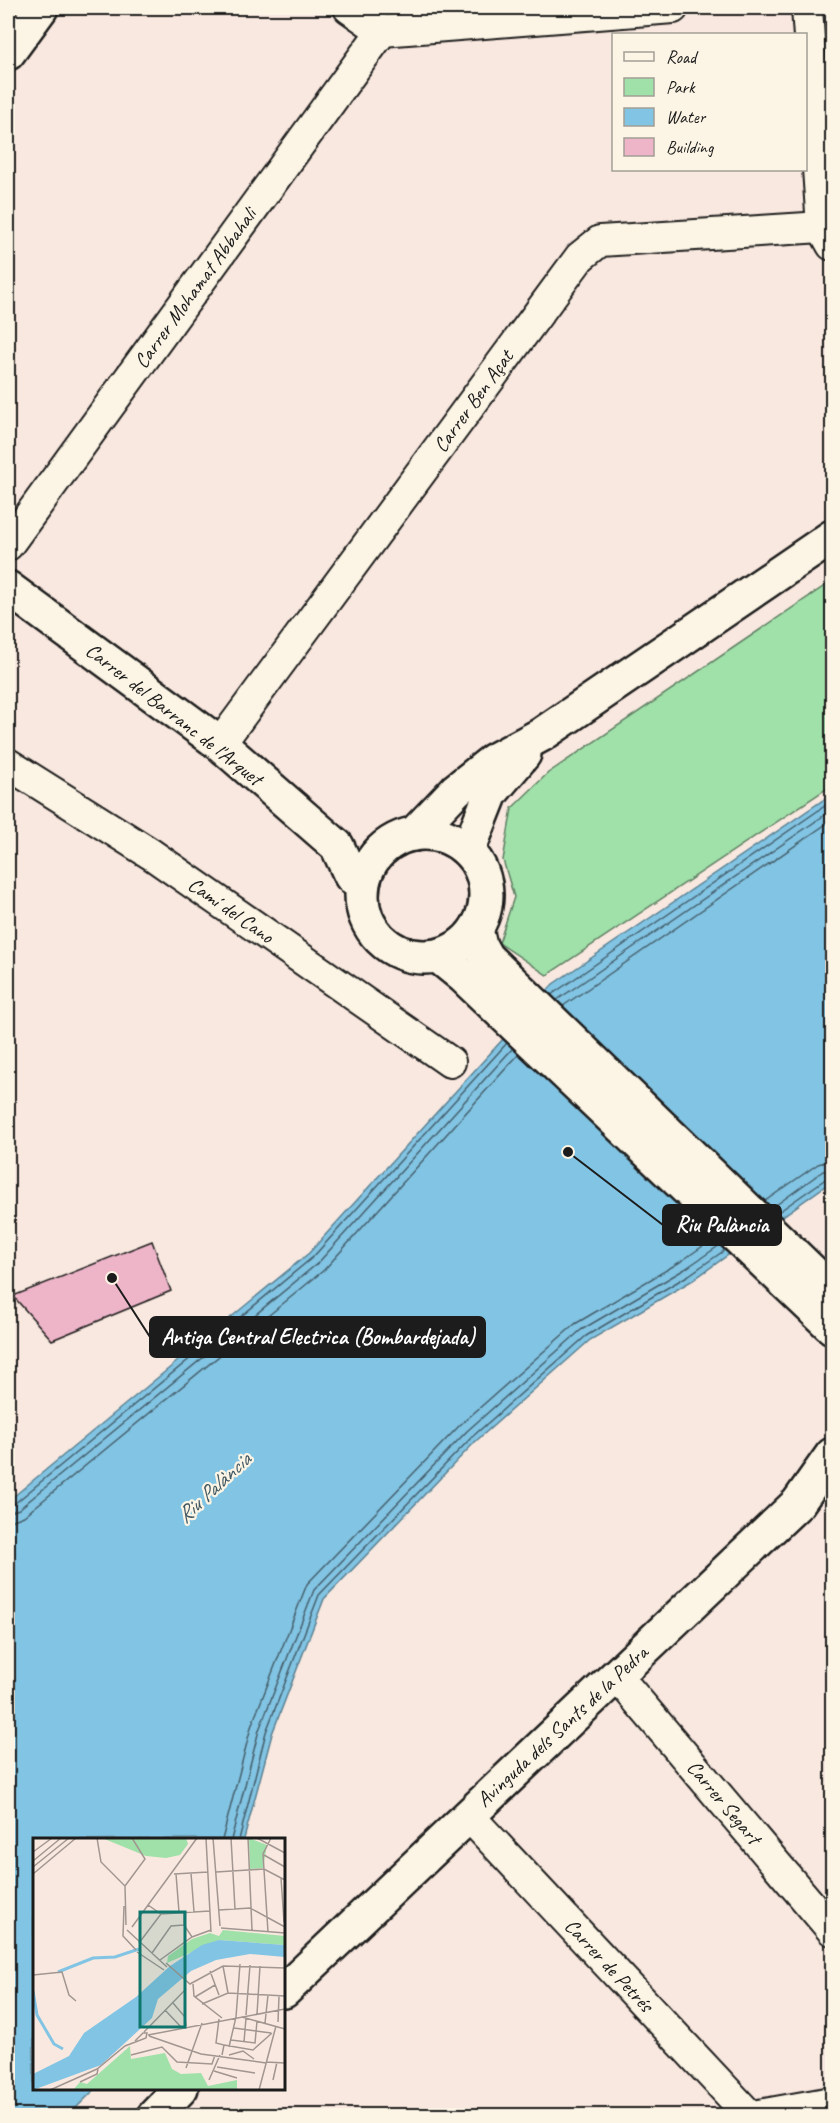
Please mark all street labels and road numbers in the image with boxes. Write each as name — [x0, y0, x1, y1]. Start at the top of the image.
street label: Carrer Mohamat Abbahali — [128, 200, 264, 373]
street label: Carrer Ben Açat — [427, 343, 520, 457]
street label: Carrer del Barranc de l'Arquet — [81, 637, 270, 793]
street label: Camí del Cano — [183, 871, 280, 950]
street label: Avinguda dels Sants de la Pedra — [471, 1638, 655, 1812]
street label: Carrer Segart — [681, 1755, 769, 1852]
street label: Carrer de Petrés — [559, 1913, 660, 2019]

